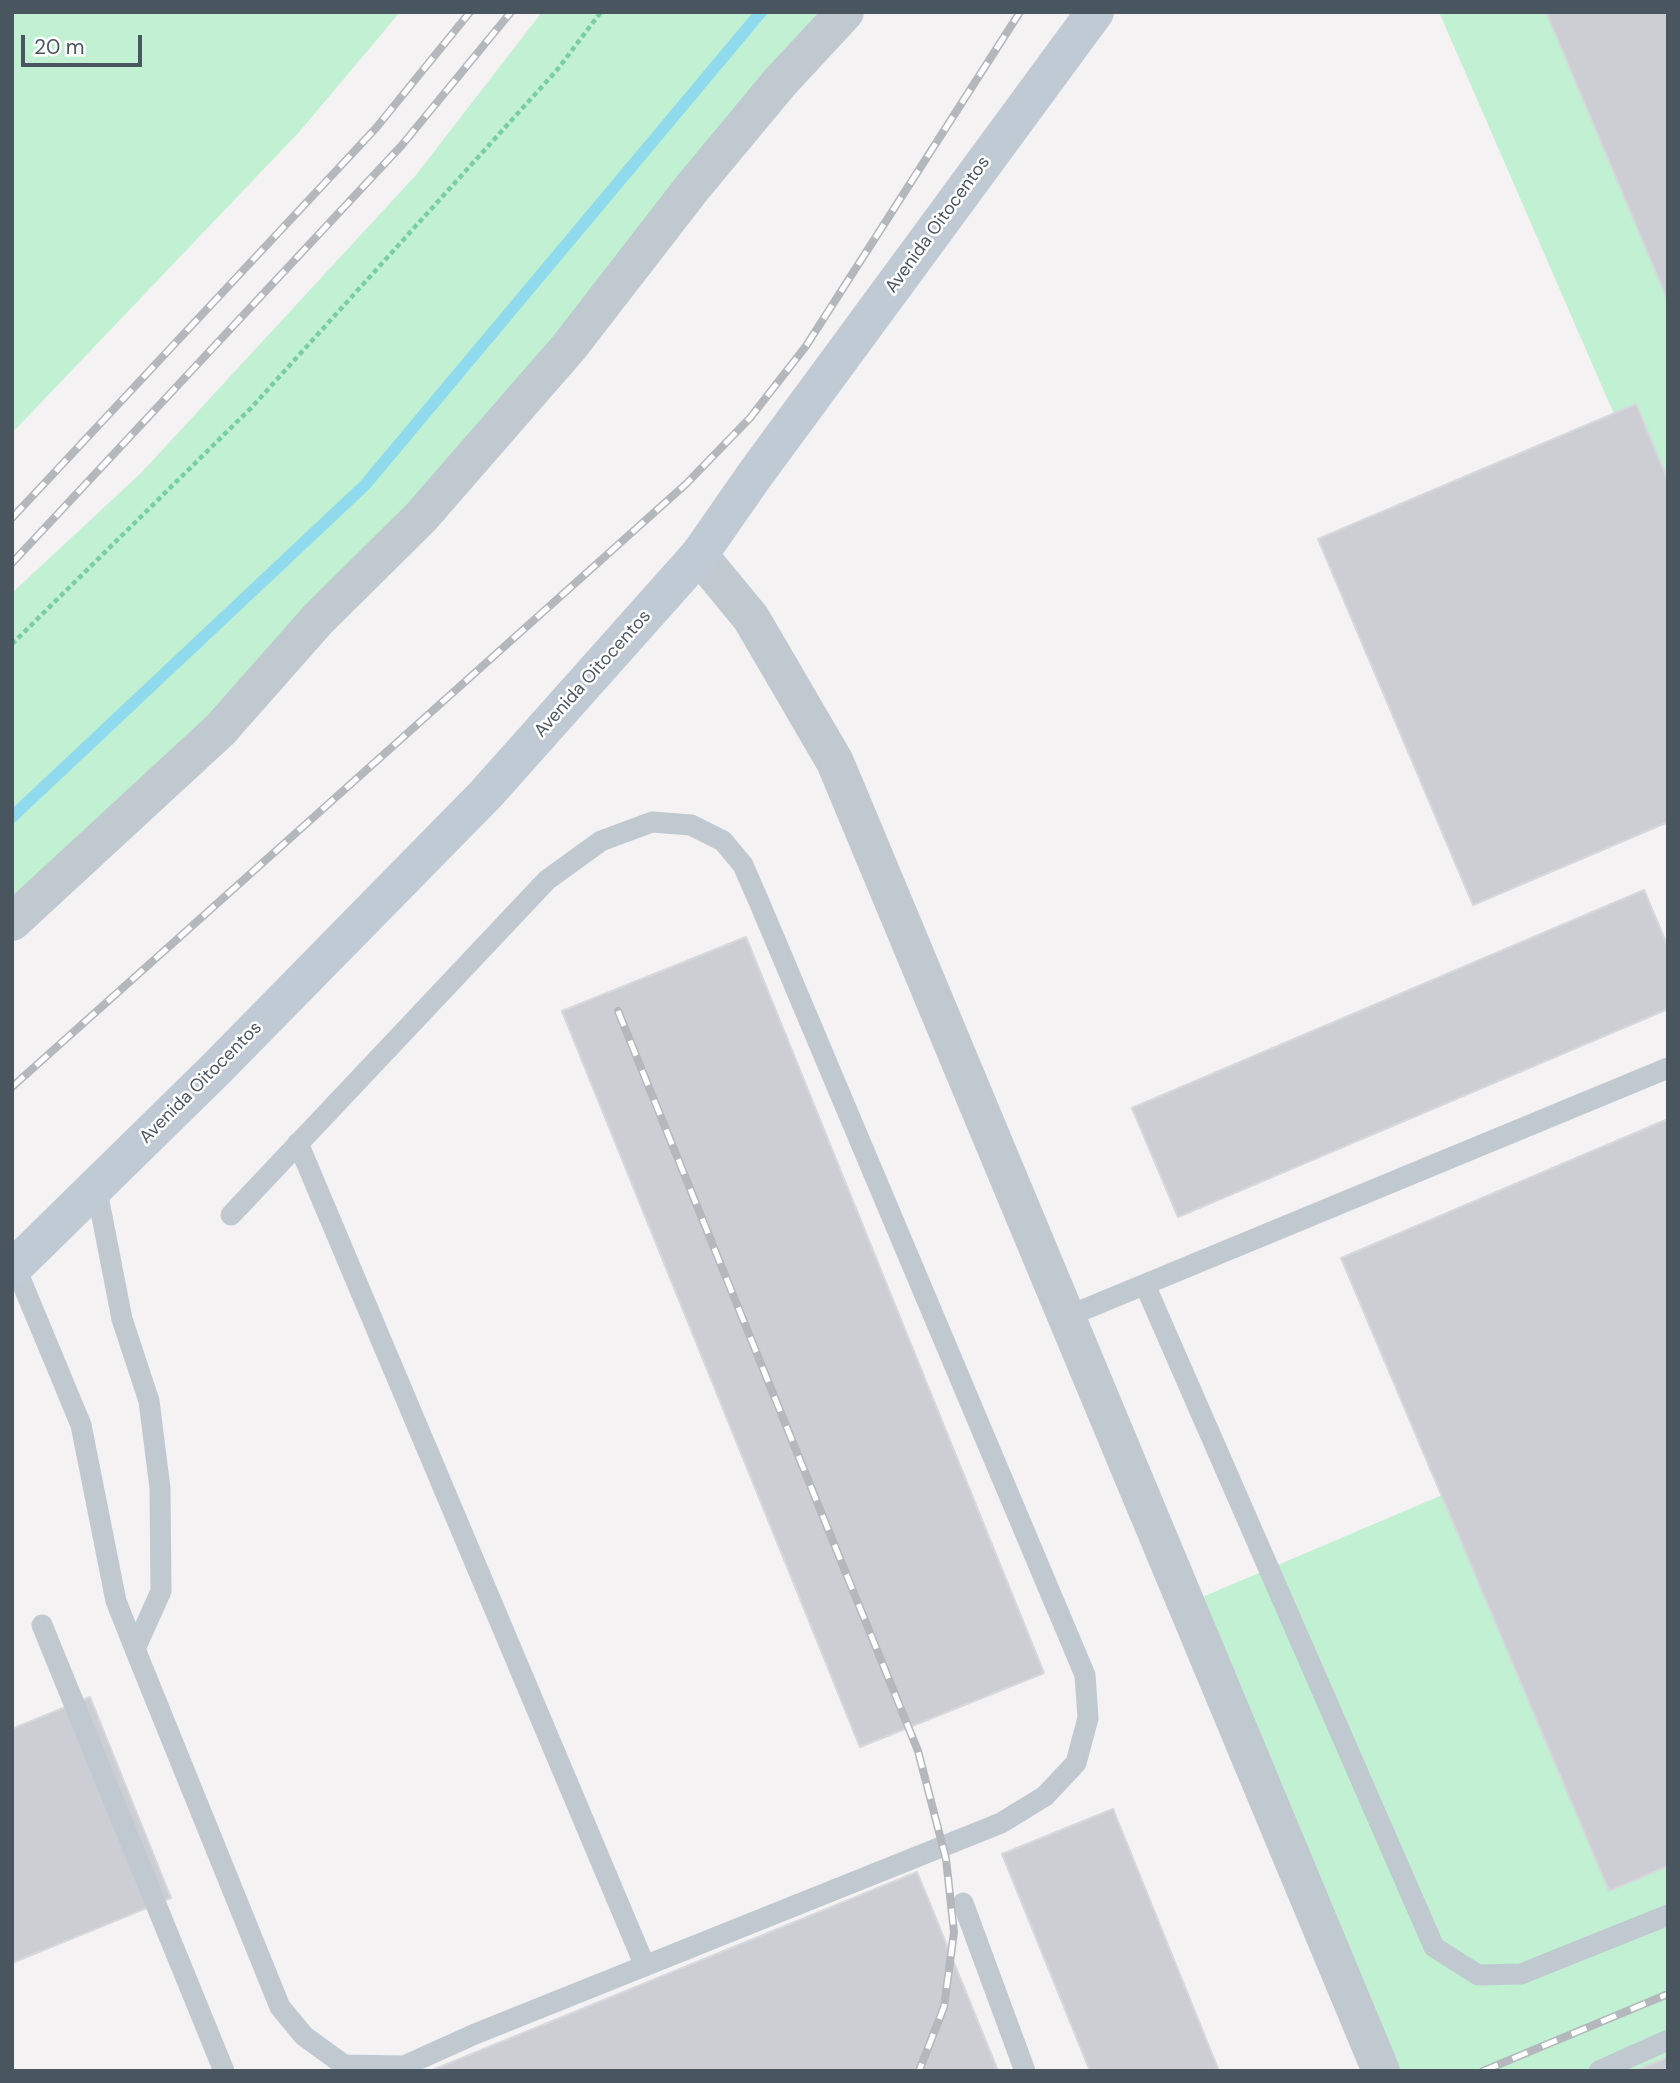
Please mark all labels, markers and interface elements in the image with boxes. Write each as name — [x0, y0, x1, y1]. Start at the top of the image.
scale bar — [24, 21, 145, 65]
text: 20 m — [34, 33, 85, 61]
street label: Avenida Oitocentos — [881, 152, 995, 298]
street label: Avenida Oitocentos — [530, 606, 656, 742]
street label: Avenida Oitocentos — [135, 1017, 267, 1149]

